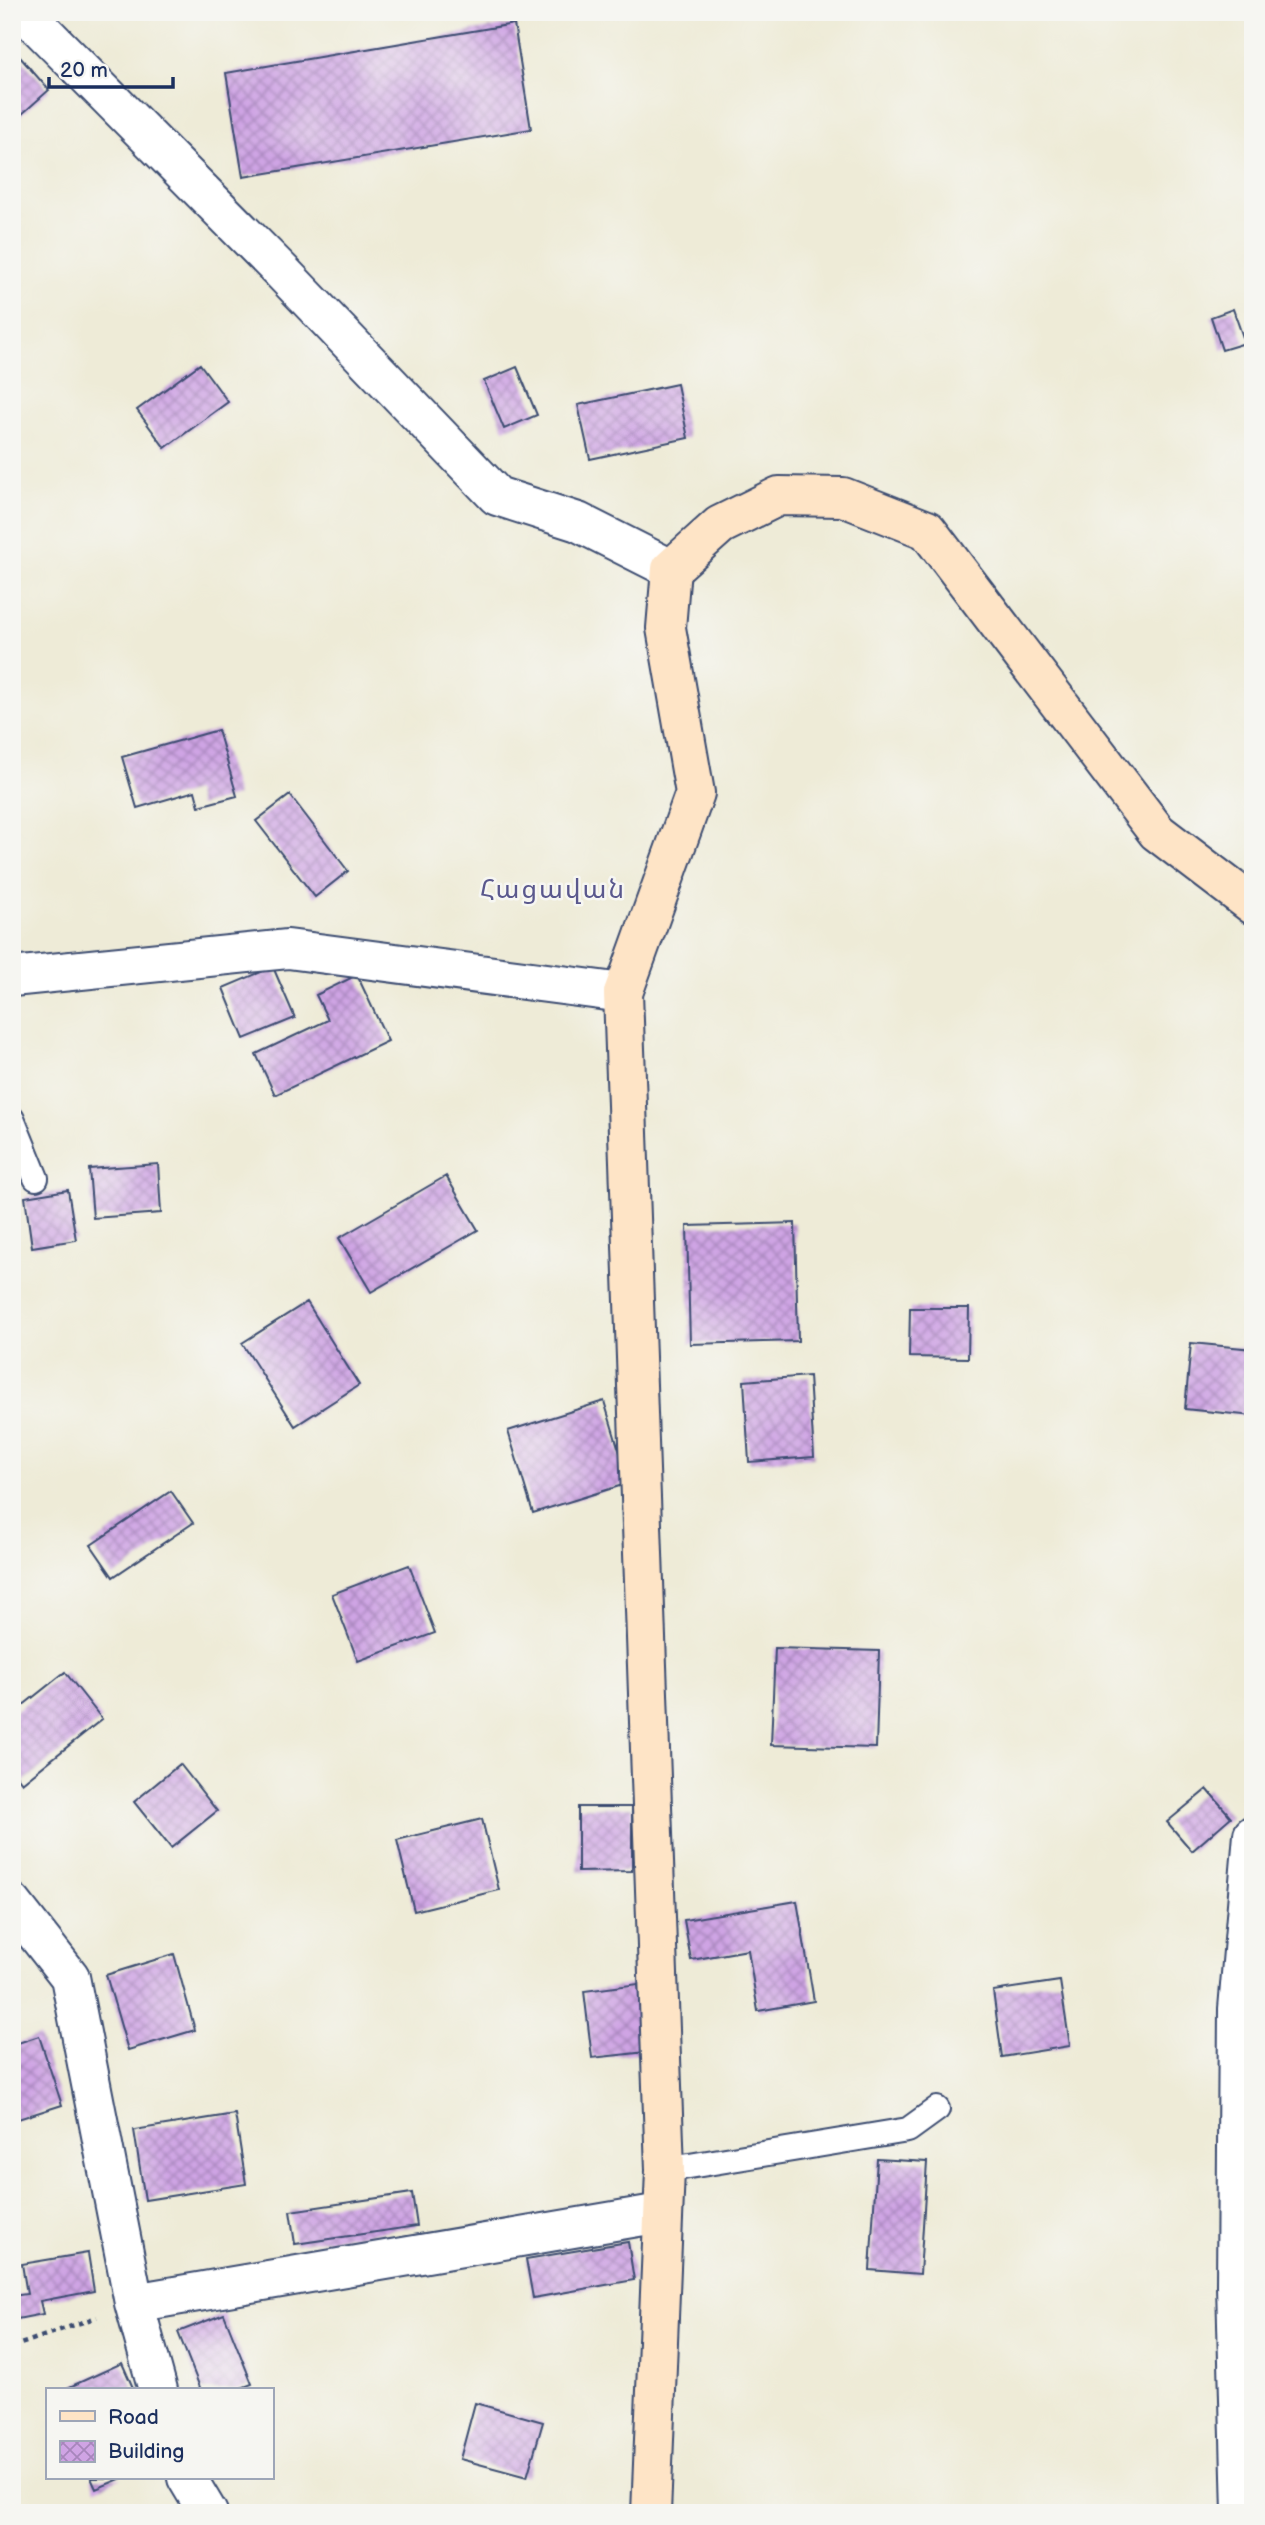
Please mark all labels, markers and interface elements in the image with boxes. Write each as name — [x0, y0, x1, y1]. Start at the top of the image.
scale bar — [49, 46, 173, 90]
text: 20 m — [60, 58, 108, 83]
district label: Հացավան — [480, 875, 626, 906]
legend — [46, 2388, 273, 2480]
text: Road — [108, 2405, 159, 2430]
text: Building — [108, 2439, 184, 2464]

